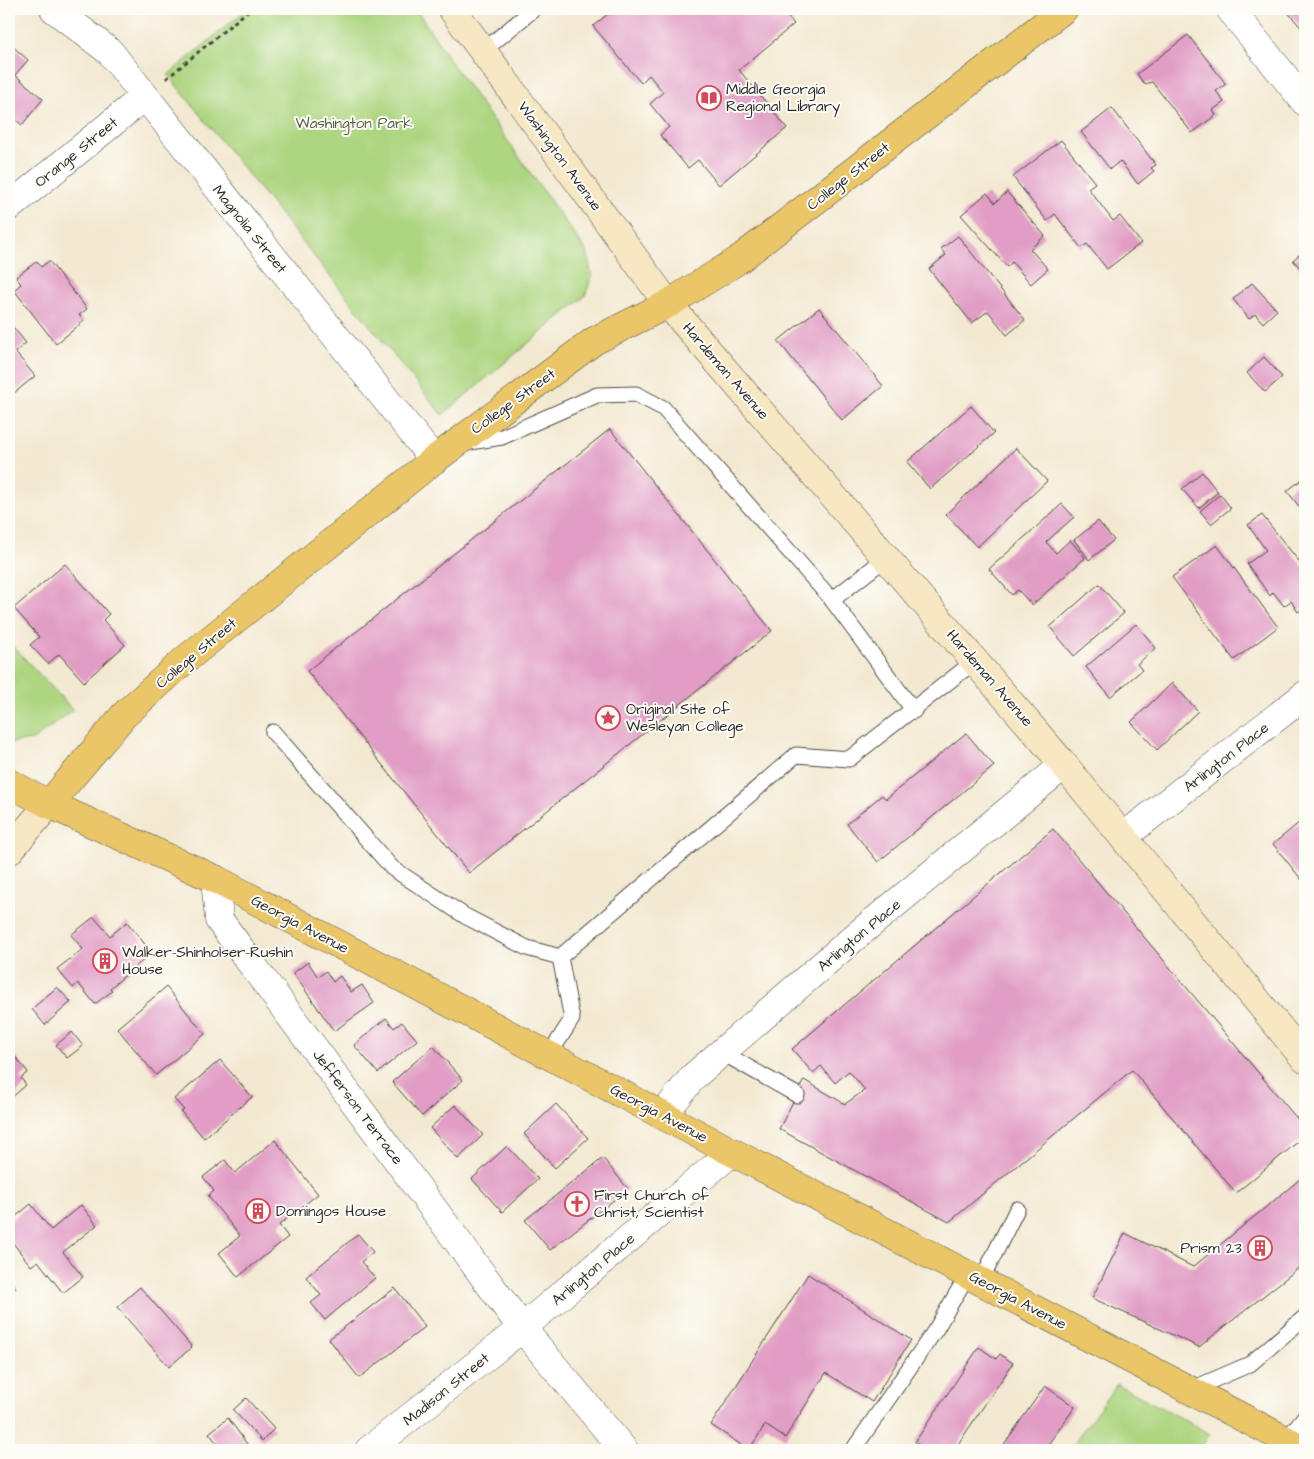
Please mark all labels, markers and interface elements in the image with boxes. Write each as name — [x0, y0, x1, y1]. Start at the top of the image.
place label: Middle Georgia Regional Library — [726, 79, 840, 118]
library icon: Middle Georgia Regional Library — [696, 85, 722, 111]
street label: Washington Avenue — [512, 97, 607, 216]
street label: Orange Street — [30, 112, 123, 193]
park label: Washington Park — [296, 113, 412, 135]
street label: College Street — [802, 137, 895, 216]
street label: Magnolia Street — [207, 181, 292, 279]
street label: Hardeman Avenue — [678, 318, 774, 424]
street label: College Street — [467, 364, 561, 440]
street label: College Street — [151, 613, 242, 694]
street label: Hardeman Avenue — [942, 625, 1038, 731]
place label: Original Site of Wesleyan College — [626, 699, 743, 738]
place icon: Original Site of Wesleyan College — [595, 705, 621, 731]
street label: Arlington Place — [1179, 717, 1274, 798]
street label: Georgia Avenue — [247, 890, 352, 960]
street label: Arlington Place — [813, 894, 906, 977]
place label: Walker-Shinholser-Rushin House — [122, 942, 294, 980]
building icon: Walker-Shinholser-Rushin House — [92, 948, 118, 974]
street label: Jefferson Terrace — [307, 1045, 408, 1169]
street label: Georgia Avenue — [606, 1079, 711, 1149]
place label: First Church of Christ, Scientist — [594, 1185, 709, 1223]
church icon: First Church of Christ, Scientist — [564, 1191, 590, 1217]
building icon: Domingos House — [245, 1198, 271, 1224]
place label: Domingos House — [276, 1201, 386, 1223]
street label: Arlington Place — [547, 1228, 640, 1311]
building icon: Prism 23 — [1247, 1235, 1273, 1261]
place label: Prism 23 — [1180, 1238, 1242, 1259]
street label: Georgia Avenue — [965, 1266, 1070, 1336]
street label: Madison Street — [399, 1348, 494, 1431]

